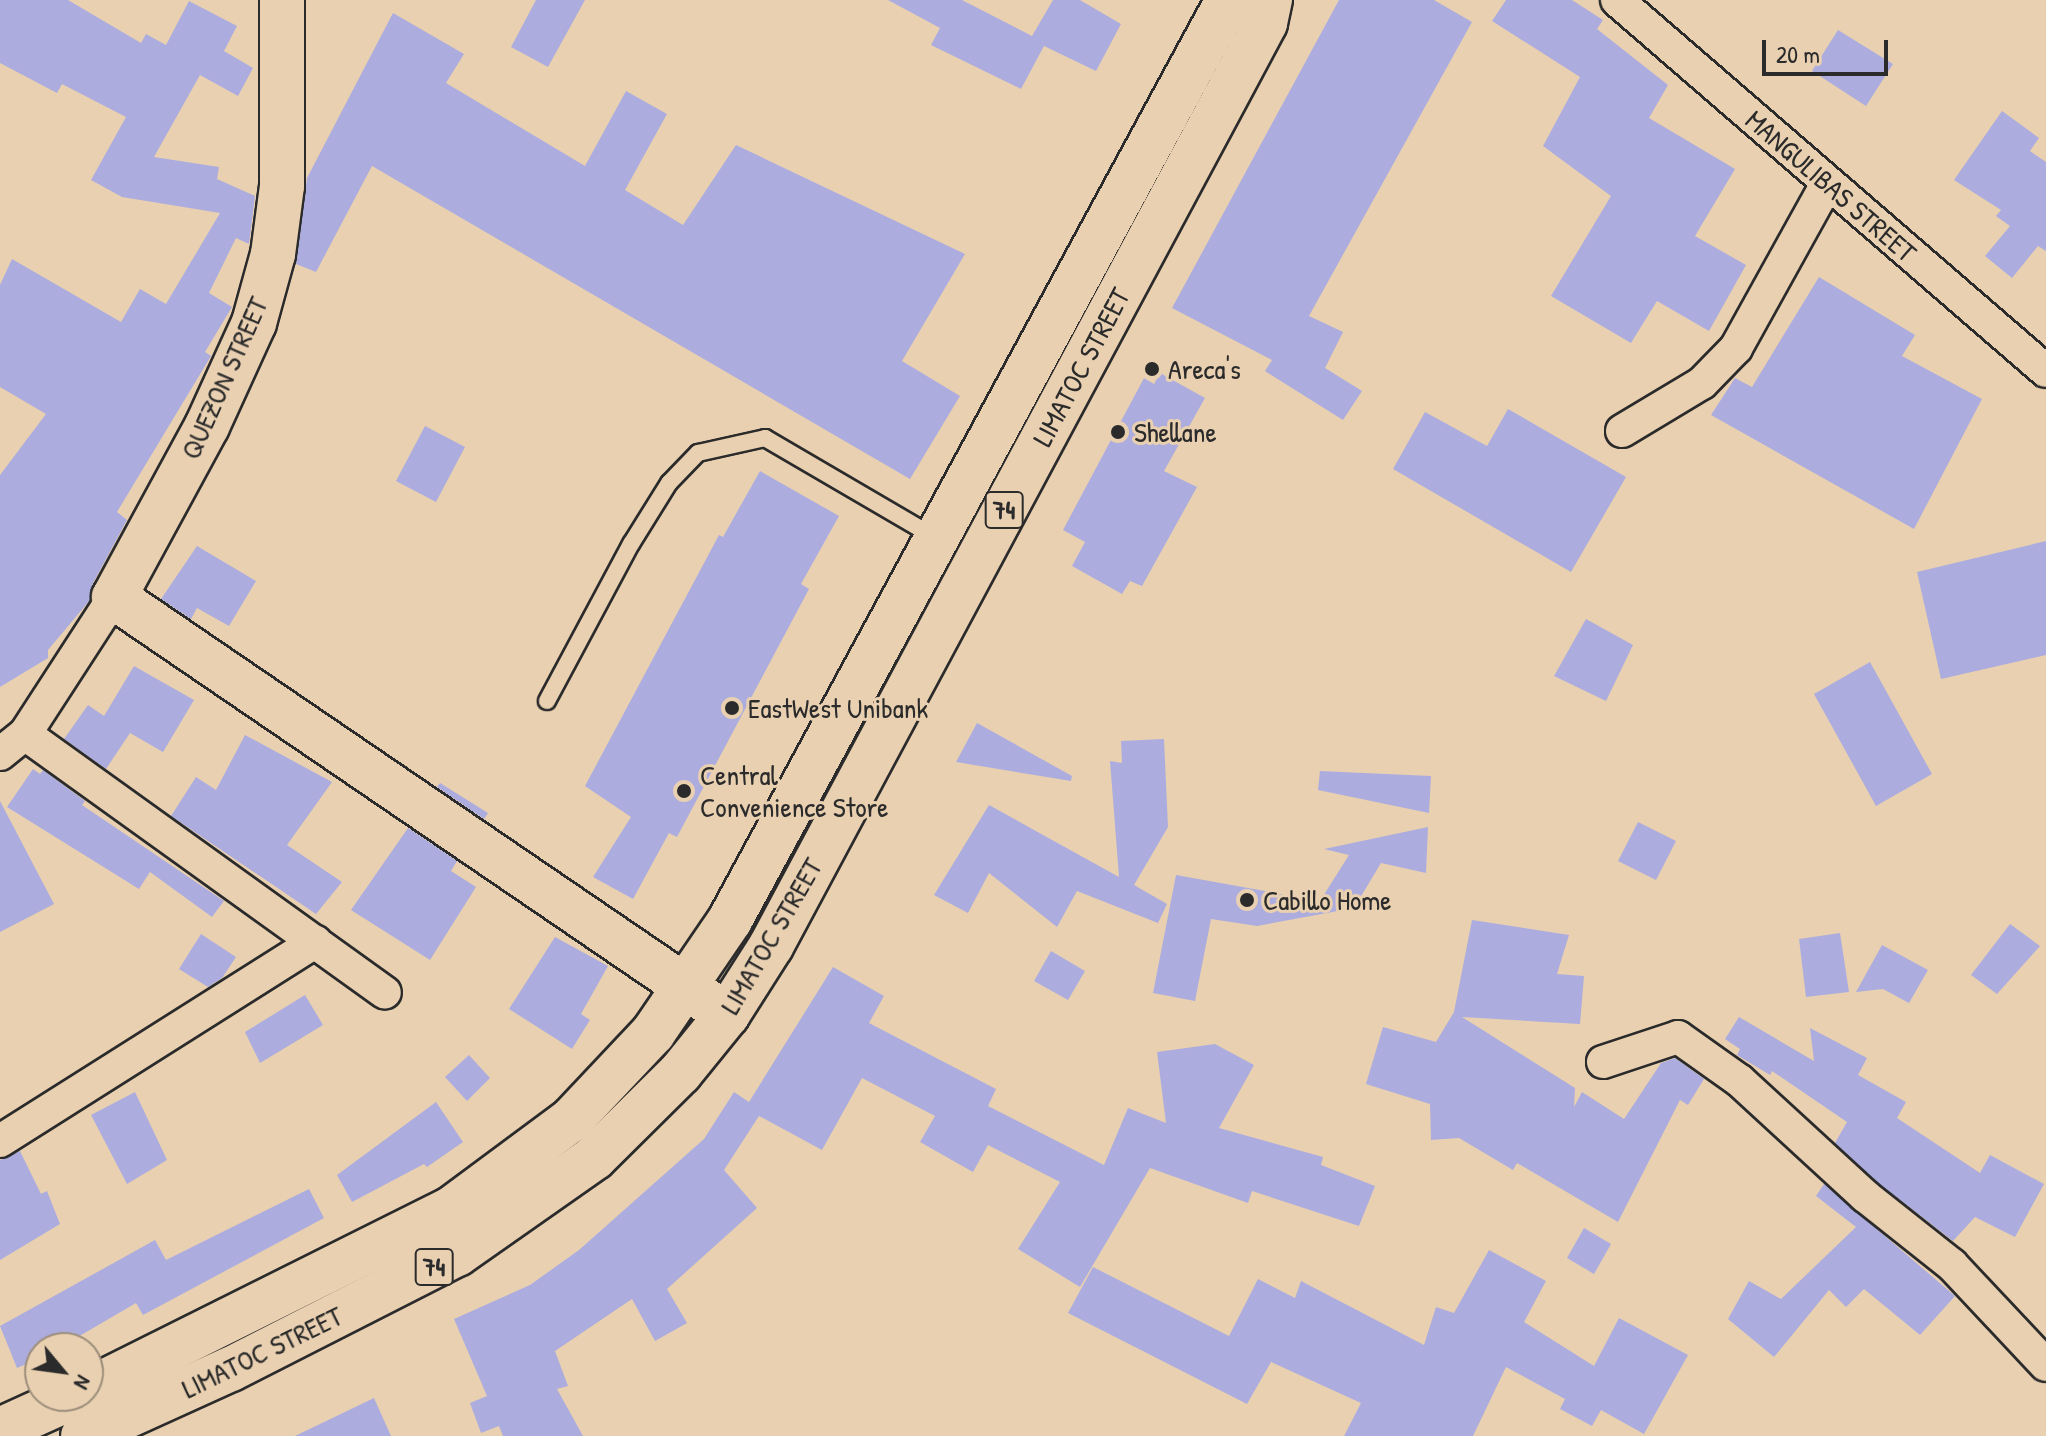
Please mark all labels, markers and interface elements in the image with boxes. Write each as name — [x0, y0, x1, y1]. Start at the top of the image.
scale bar — [1766, 24, 1892, 74]
text: 20 m — [1776, 38, 1820, 70]
street label: MANGULIBAS STREET — [1739, 103, 1923, 269]
street label: LIMATOC STREET — [1025, 282, 1137, 452]
street label: QUEZON STREET — [173, 292, 275, 464]
place label: Areca's — [1168, 352, 1241, 386]
marker: Areca's — [1143, 360, 1161, 378]
place label: Shellane — [1134, 415, 1217, 449]
marker: Shellane — [1109, 423, 1127, 441]
road number: 74 — [984, 488, 1024, 532]
place label: EastWest Unibank — [748, 691, 928, 725]
marker: EastWest Unibank — [723, 699, 741, 717]
place label: Central Convenience Store — [700, 758, 888, 824]
marker: Central Convenience Store — [675, 782, 693, 800]
street label: LIMATOC STREET — [713, 852, 829, 1020]
place label: Cabillo Home — [1263, 883, 1391, 917]
marker: Cabillo Home — [1238, 891, 1256, 909]
road number: 74 — [414, 1245, 454, 1289]
street label: LIMATOC STREET — [176, 1299, 348, 1405]
north arrow — [24, 1332, 104, 1412]
text: N — [67, 1370, 99, 1395]

